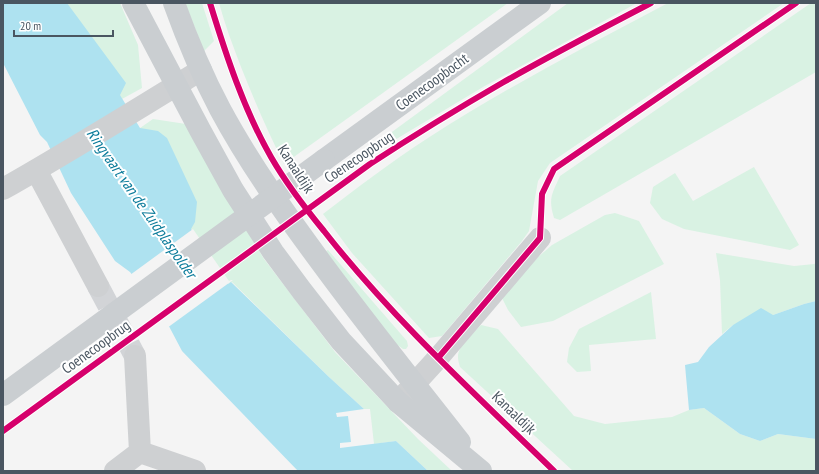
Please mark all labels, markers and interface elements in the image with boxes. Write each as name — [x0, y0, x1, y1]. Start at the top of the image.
scale bar — [14, 12, 113, 38]
text: 20 m — [20, 18, 41, 33]
street label: Coenecoopbocht — [392, 49, 472, 114]
water label: Ringvaart van de Zuidplaspolder — [83, 124, 203, 284]
street label: Coenecoopbrug — [320, 126, 397, 187]
street label: Kanaaldijk — [274, 141, 319, 197]
street label: Coenecoopbrug — [58, 315, 134, 378]
street label: Kanaaldijk — [488, 387, 540, 438]

